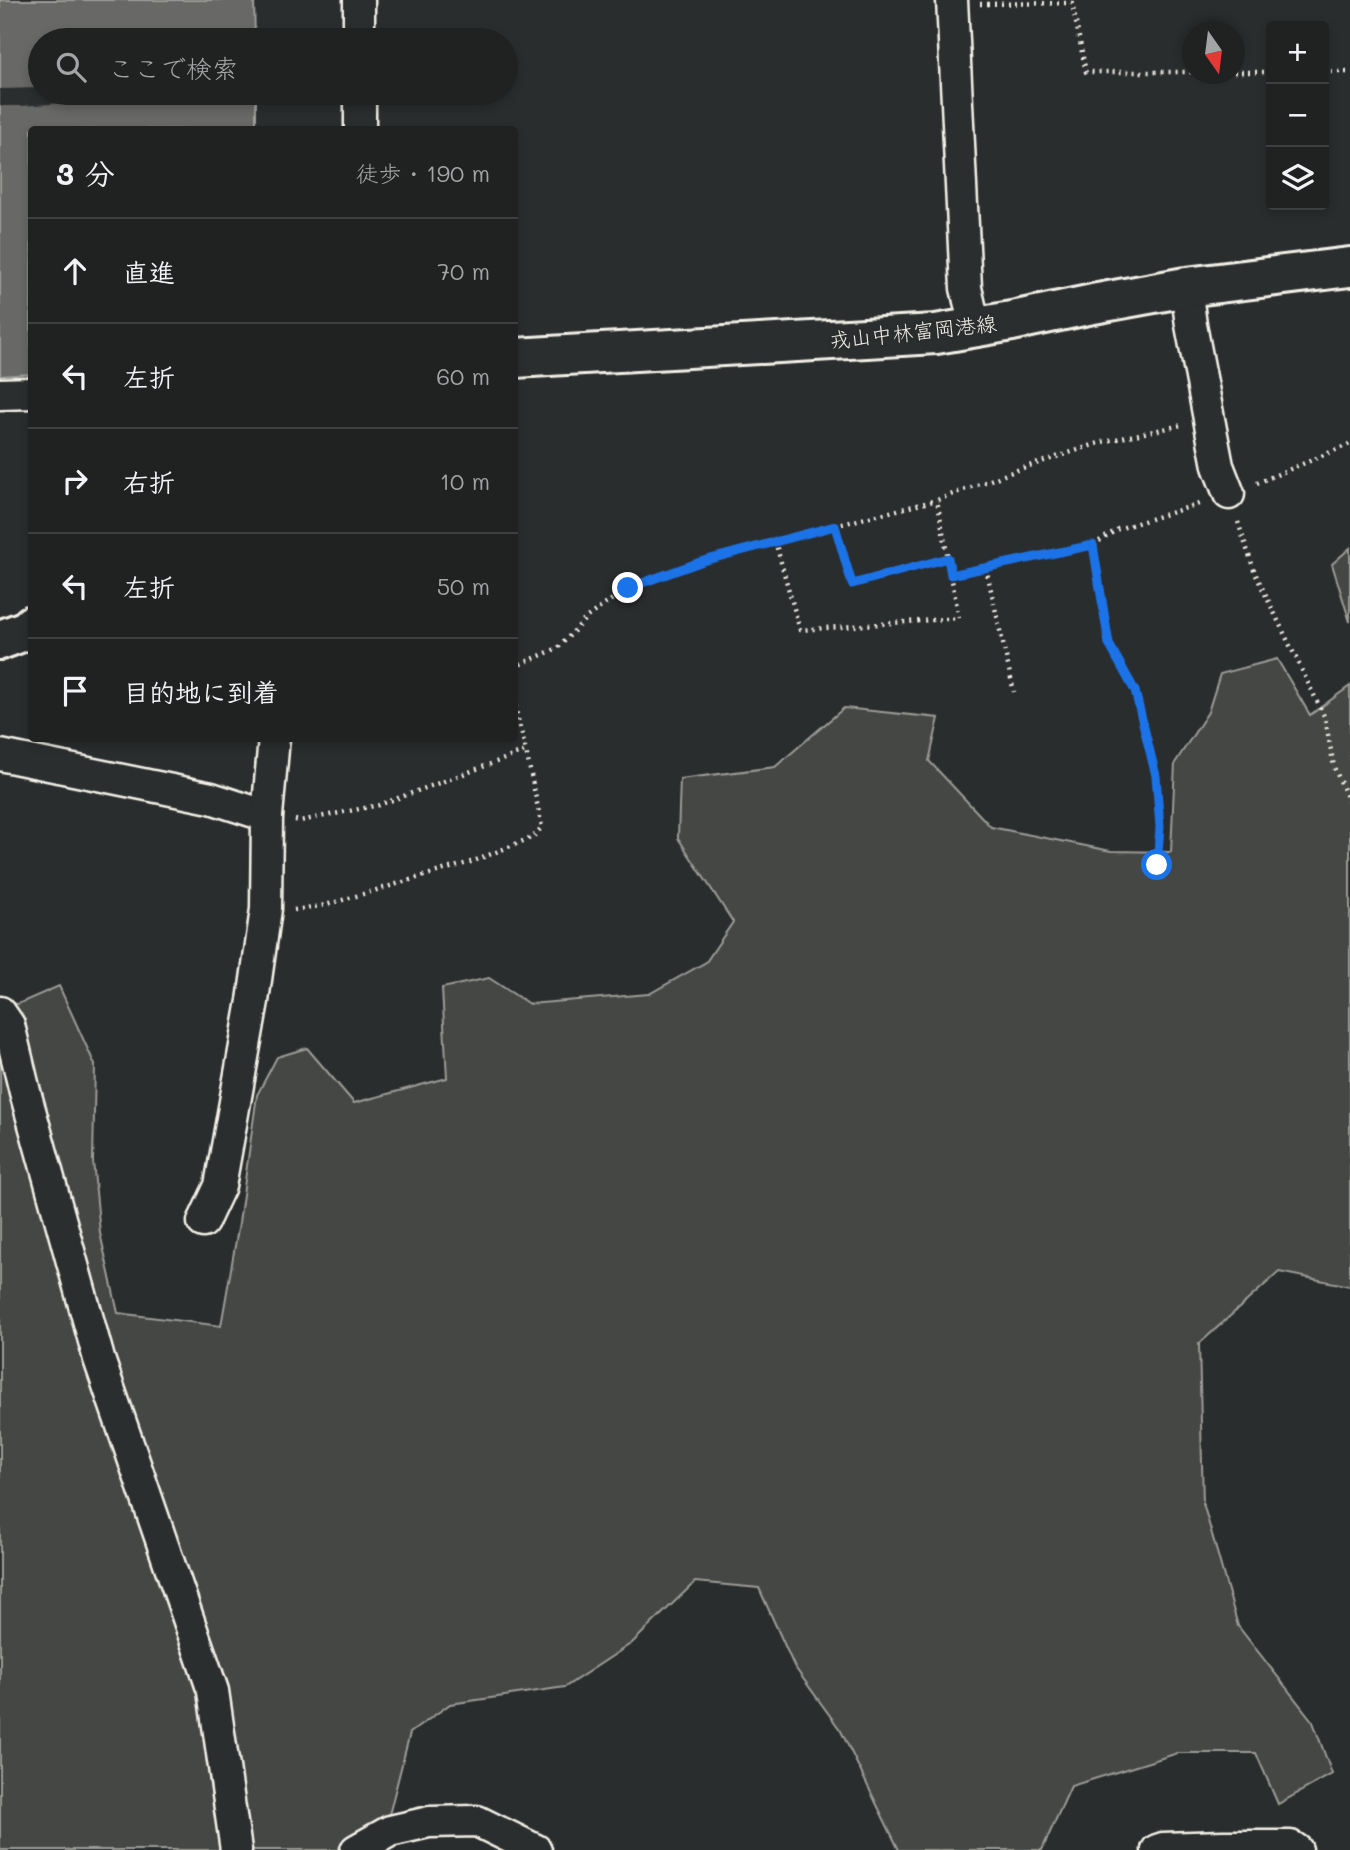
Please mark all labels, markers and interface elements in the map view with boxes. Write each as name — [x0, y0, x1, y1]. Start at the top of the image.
north arrow — [1182, 21, 1245, 84]
map controls — [1266, 21, 1329, 210]
button: + — [1266, 21, 1329, 84]
search box — [28, 28, 518, 105]
icon: search — [52, 48, 90, 86]
text: ここで検索 — [108, 51, 238, 85]
button: − — [1266, 84, 1329, 147]
button: layers — [1266, 147, 1329, 210]
text: 3 分 — [56, 153, 115, 193]
text: 徒歩 · 190 m — [355, 158, 490, 188]
icon: ahead — [56, 252, 94, 290]
text: 直進 — [123, 255, 175, 289]
text: 70 m — [437, 256, 490, 286]
street label: 戎山中林富岡港線 — [828, 309, 998, 353]
icon: left — [56, 357, 94, 395]
text: 左折 — [123, 360, 175, 394]
text: 60 m — [436, 361, 490, 391]
icon: right — [56, 462, 94, 500]
text: 右折 — [123, 465, 175, 499]
text: 10 m — [440, 466, 490, 496]
icon: left — [56, 567, 94, 605]
text: 左折 — [123, 570, 175, 604]
text: 50 m — [437, 571, 490, 601]
route end — [612, 572, 643, 603]
icon: arrive — [56, 672, 94, 710]
text: 目的地に到着 — [123, 675, 279, 709]
route start — [1141, 849, 1172, 880]

